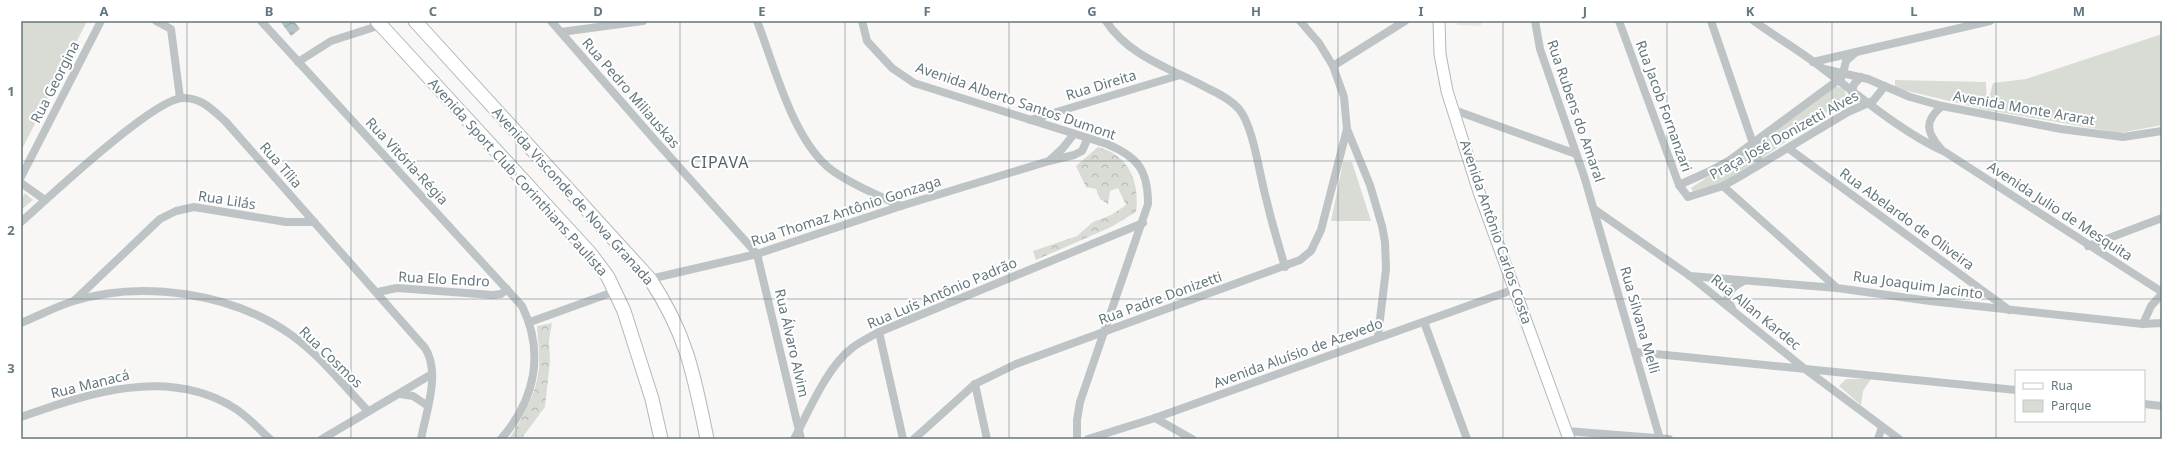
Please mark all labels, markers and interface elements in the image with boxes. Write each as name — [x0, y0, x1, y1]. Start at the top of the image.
text: A — [100, 2, 109, 20]
text: B — [265, 2, 273, 20]
text: C — [429, 2, 437, 20]
text: D — [593, 2, 603, 20]
text: E — [758, 2, 766, 20]
text: F — [923, 2, 931, 20]
text: G — [1087, 2, 1097, 20]
text: H — [1251, 2, 1261, 20]
text: I — [1418, 2, 1424, 20]
text: J — [1582, 2, 1587, 20]
text: K — [1746, 2, 1755, 20]
text: L — [1910, 2, 1918, 20]
text: M — [2073, 2, 2085, 20]
street label: Rua Pedro Miliauskas — [578, 34, 685, 152]
street label: Rua Georgina — [26, 37, 83, 126]
street label: Rua Rubens do Amaral — [1543, 37, 1610, 185]
street label: Rua Jacob Fornanzari — [1632, 38, 1697, 174]
street label: Avenida Alberto Santos Dumont — [914, 57, 1119, 144]
street label: Rua Direita — [1063, 65, 1138, 104]
street label: Avenida Sport Club Corinthians Paulista — [424, 74, 613, 280]
text: 1 — [7, 82, 15, 100]
street label: Praça José Donizetti Alves — [1706, 85, 1862, 184]
street label: Avenida Monte Ararat — [1952, 86, 2096, 129]
street label: Avenida Visconde de Nova Granada — [488, 103, 658, 289]
street label: Rua Vitória-Régia — [362, 113, 453, 208]
street label: Avenida Antônio Carlos Costa — [1456, 137, 1537, 326]
street label: Rua Tília — [256, 138, 307, 192]
district label: CIPAVA — [690, 151, 750, 173]
street label: Avenida Julio de Mesquita — [1984, 156, 2136, 265]
street label: Rua Abelardo de Oliveira — [1836, 163, 1979, 274]
street label: Rua Thomaz Antônio Gonzaga — [748, 171, 943, 250]
street label: Rua Lilás — [197, 186, 257, 213]
text: 2 — [7, 221, 15, 239]
street label: Rua Luís Antônio Padrão — [864, 252, 1020, 333]
street label: Rua Silvana Melli — [1616, 264, 1665, 376]
street label: Rua Padre Donizetti — [1096, 266, 1224, 329]
street label: Rua Joaquim Jacinto — [1852, 266, 1984, 303]
street label: Rua Elo Endro — [398, 267, 490, 290]
street label: Rua Allan Kardec — [1707, 269, 1805, 354]
street label: Rua Álvaro Alvim — [771, 287, 814, 399]
street label: Avenida Aluísio de Azevedo — [1210, 313, 1385, 392]
street label: Rua Cosmos — [296, 322, 367, 392]
text: 3 — [7, 359, 15, 377]
street label: Rua Manacá — [49, 365, 131, 402]
legend — [2015, 370, 2145, 422]
text: Rua — [2051, 377, 2073, 394]
text: Parque — [2051, 397, 2092, 414]

